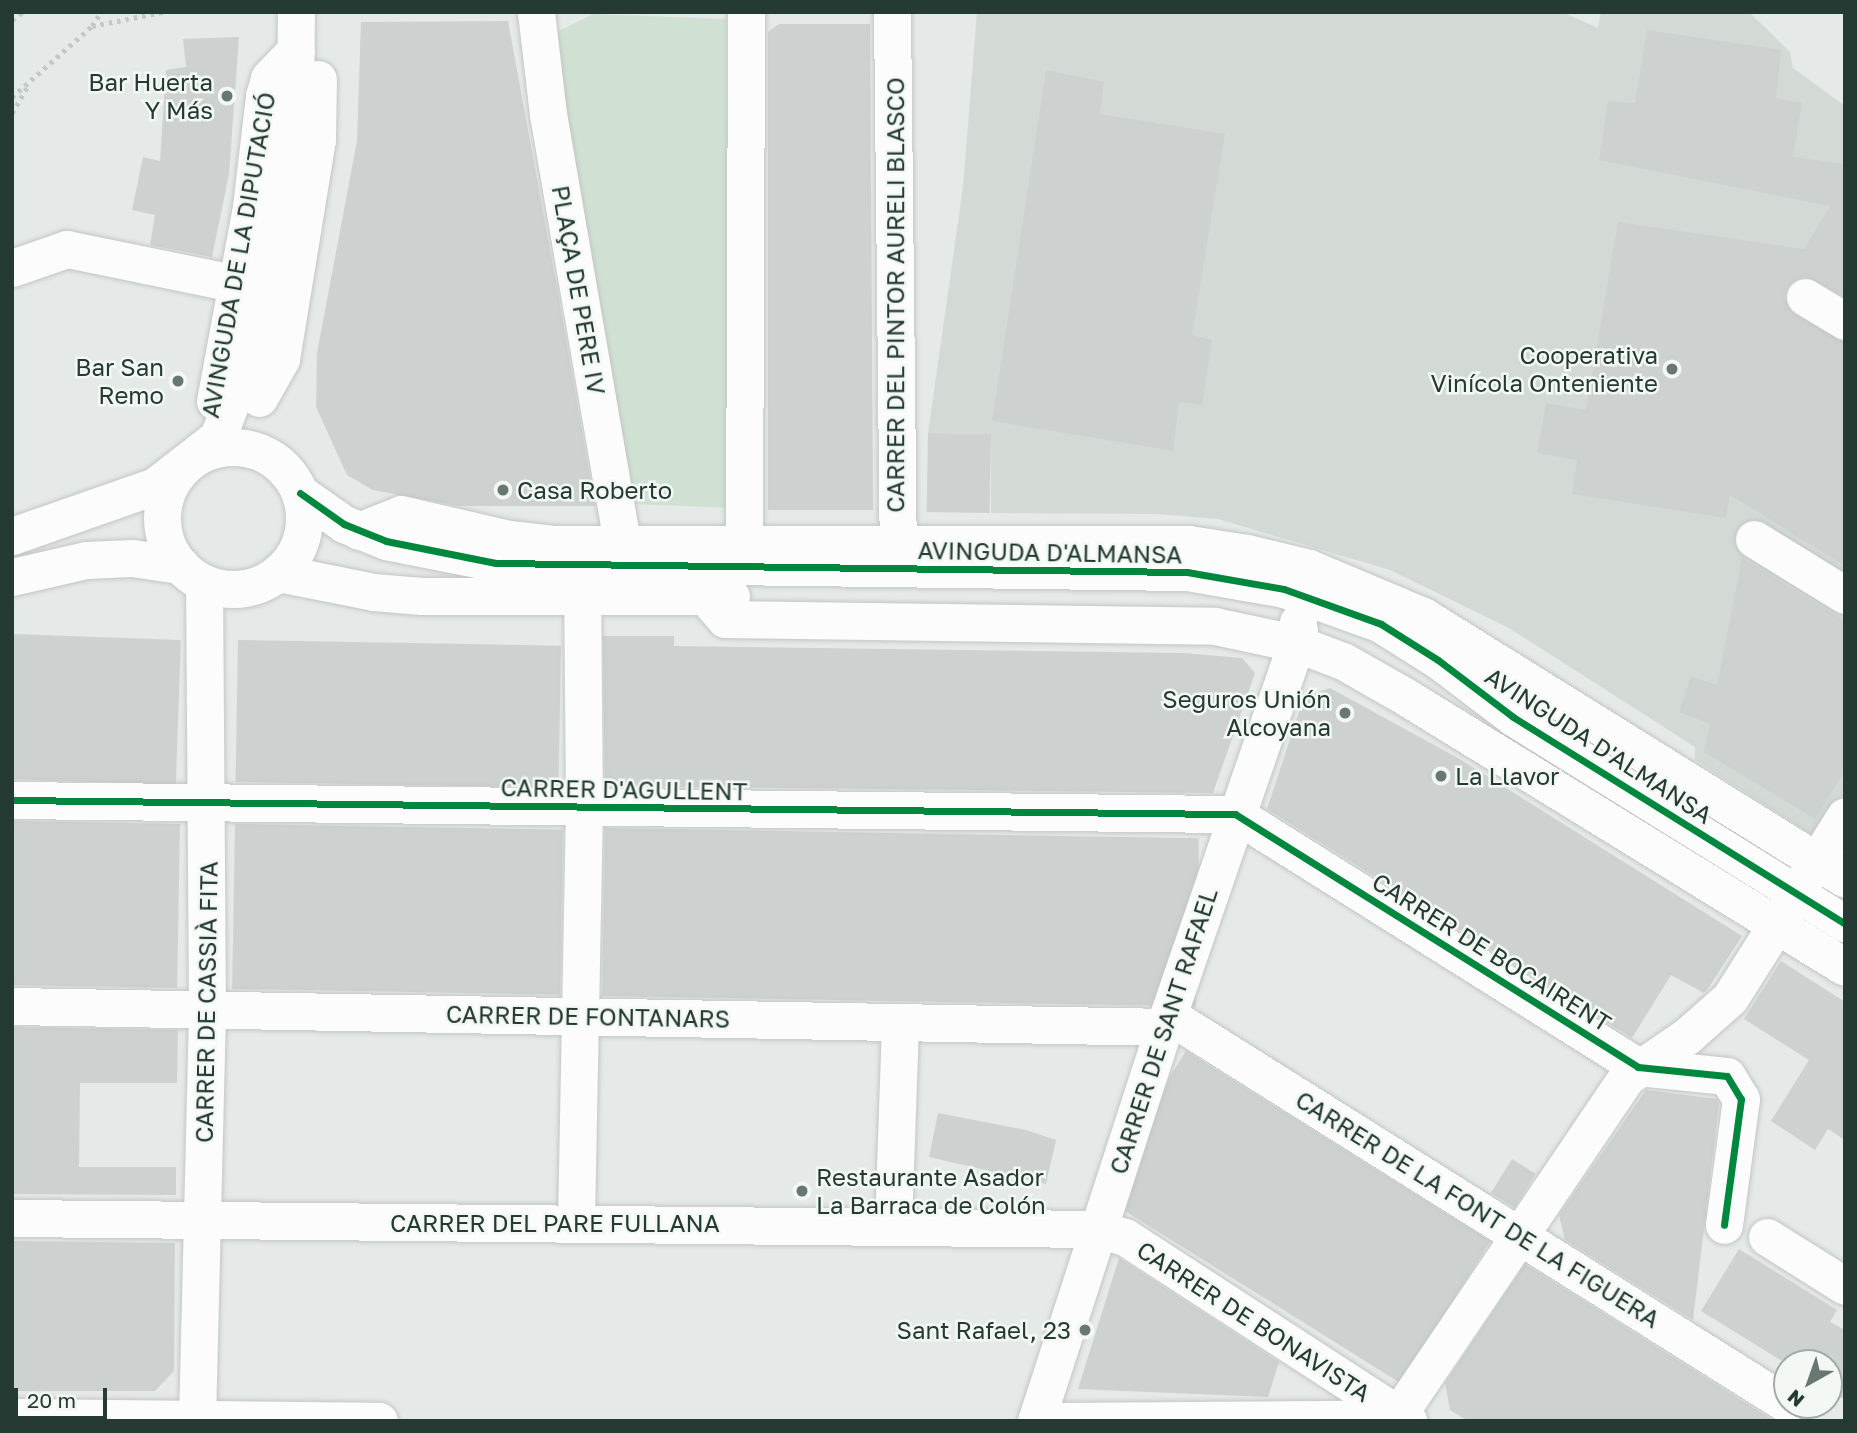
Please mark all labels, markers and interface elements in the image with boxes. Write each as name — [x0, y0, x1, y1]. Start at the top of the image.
place label: Bar Huerta Y Más — [88, 68, 213, 124]
street label: CARRER DEL PINTOR AURELI BLASCO — [881, 77, 909, 513]
marker: Bar Huerta Y Más — [219, 88, 235, 104]
street label: AVINGUDA DE LA DIPUTACIÓ — [195, 90, 281, 420]
street label: PLAÇA DE PERE IV — [546, 183, 612, 397]
place label: Cooperativa Vinícola Onteniente — [1431, 341, 1658, 397]
place label: Bar San Remo — [75, 353, 164, 409]
marker: Cooperativa Vinícola Onteniente — [1664, 361, 1680, 377]
marker: Bar San Remo — [170, 373, 186, 389]
place label: Casa Roberto — [517, 476, 672, 504]
marker: Casa Roberto — [495, 482, 511, 498]
street label: AVINGUDA D'ALMANSA — [917, 535, 1183, 569]
street label: AVINGUDA D'ALMANSA — [1480, 661, 1718, 829]
place label: Seguros Unión Alcoyana — [1162, 685, 1331, 741]
marker: Seguros Unión Alcoyana — [1337, 705, 1353, 721]
place label: La Llavor — [1455, 762, 1559, 790]
marker: La Llavor — [1433, 768, 1449, 784]
street label: CARRER D'AGULLENT — [500, 772, 748, 806]
street label: CARRER DE CASSIÀ FITA — [189, 861, 223, 1143]
street label: CARRER DE BOCAIRENT — [1367, 867, 1617, 1037]
street label: CARRER DE SANT RAFAEL — [1103, 884, 1223, 1178]
street label: CARRER DE FONTANARS — [446, 999, 730, 1033]
street label: CARRER DE LA FONT DE LA FIGUERA — [1291, 1085, 1665, 1333]
place label: Restaurante Asador La Barraca de Colón — [816, 1163, 1046, 1219]
marker: Restaurante Asador La Barraca de Colón — [794, 1183, 810, 1199]
street label: CARRER DEL PARE FULLANA — [390, 1209, 720, 1237]
street label: CARRER DE BONAVISTA — [1132, 1235, 1376, 1407]
place label: Sant Rafael, 23 — [897, 1316, 1071, 1344]
marker: Sant Rafael, 23 — [1077, 1322, 1093, 1338]
north arrow — [1773, 1349, 1843, 1419]
scale bar — [18, 1374, 110, 1418]
text: N — [1783, 1385, 1808, 1412]
text: 20 m — [27, 1387, 76, 1413]

